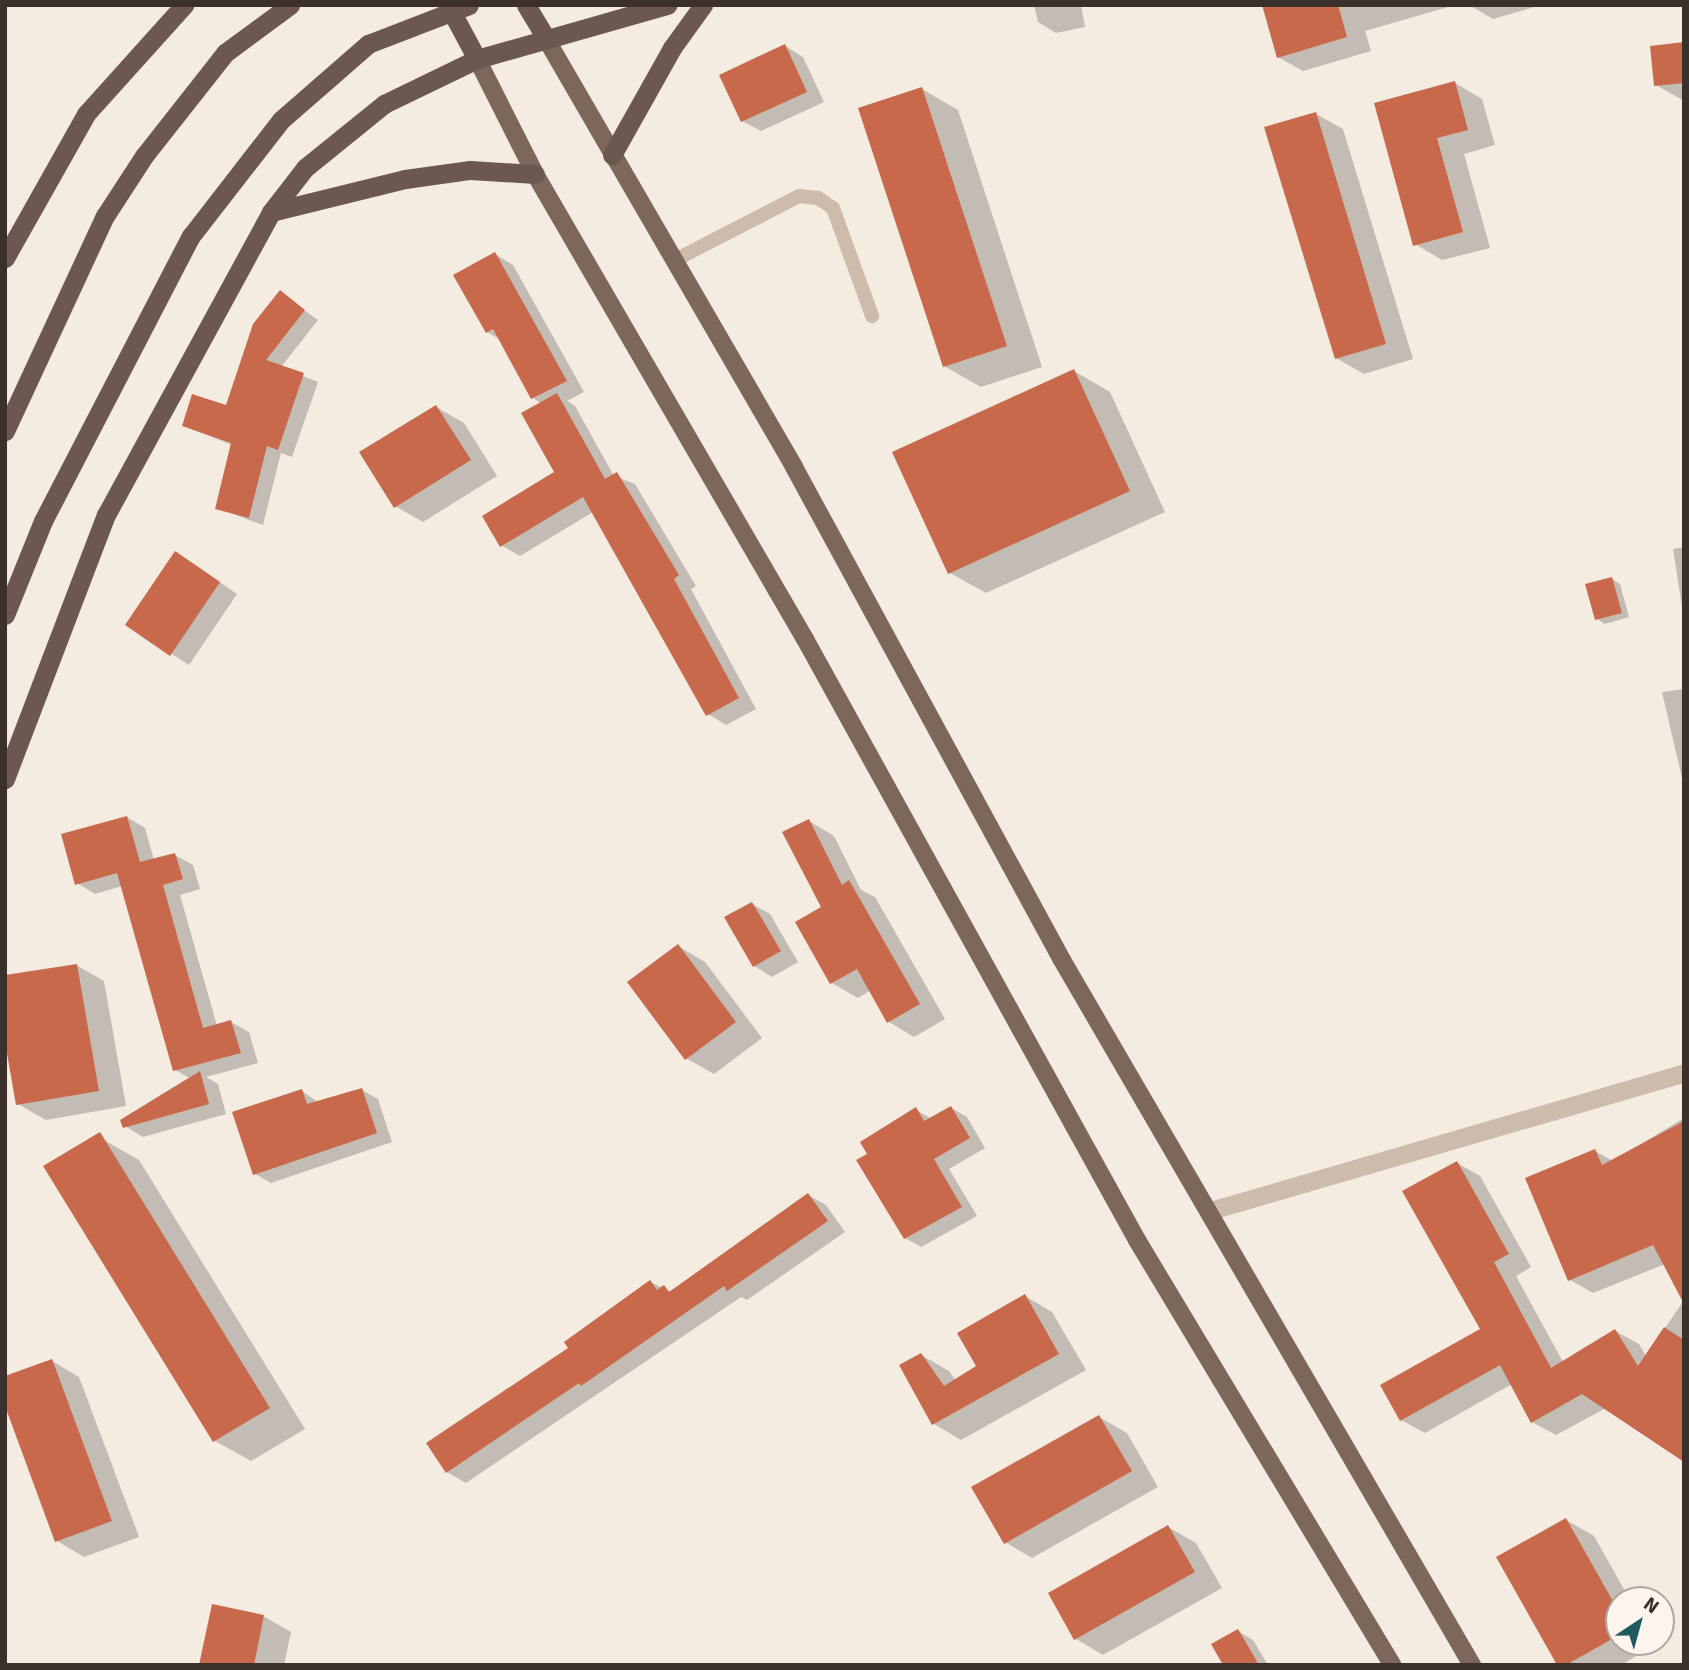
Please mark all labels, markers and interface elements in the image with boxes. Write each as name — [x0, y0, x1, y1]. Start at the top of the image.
north arrow — [1605, 1586, 1675, 1656]
text: N — [1639, 1592, 1664, 1619]

